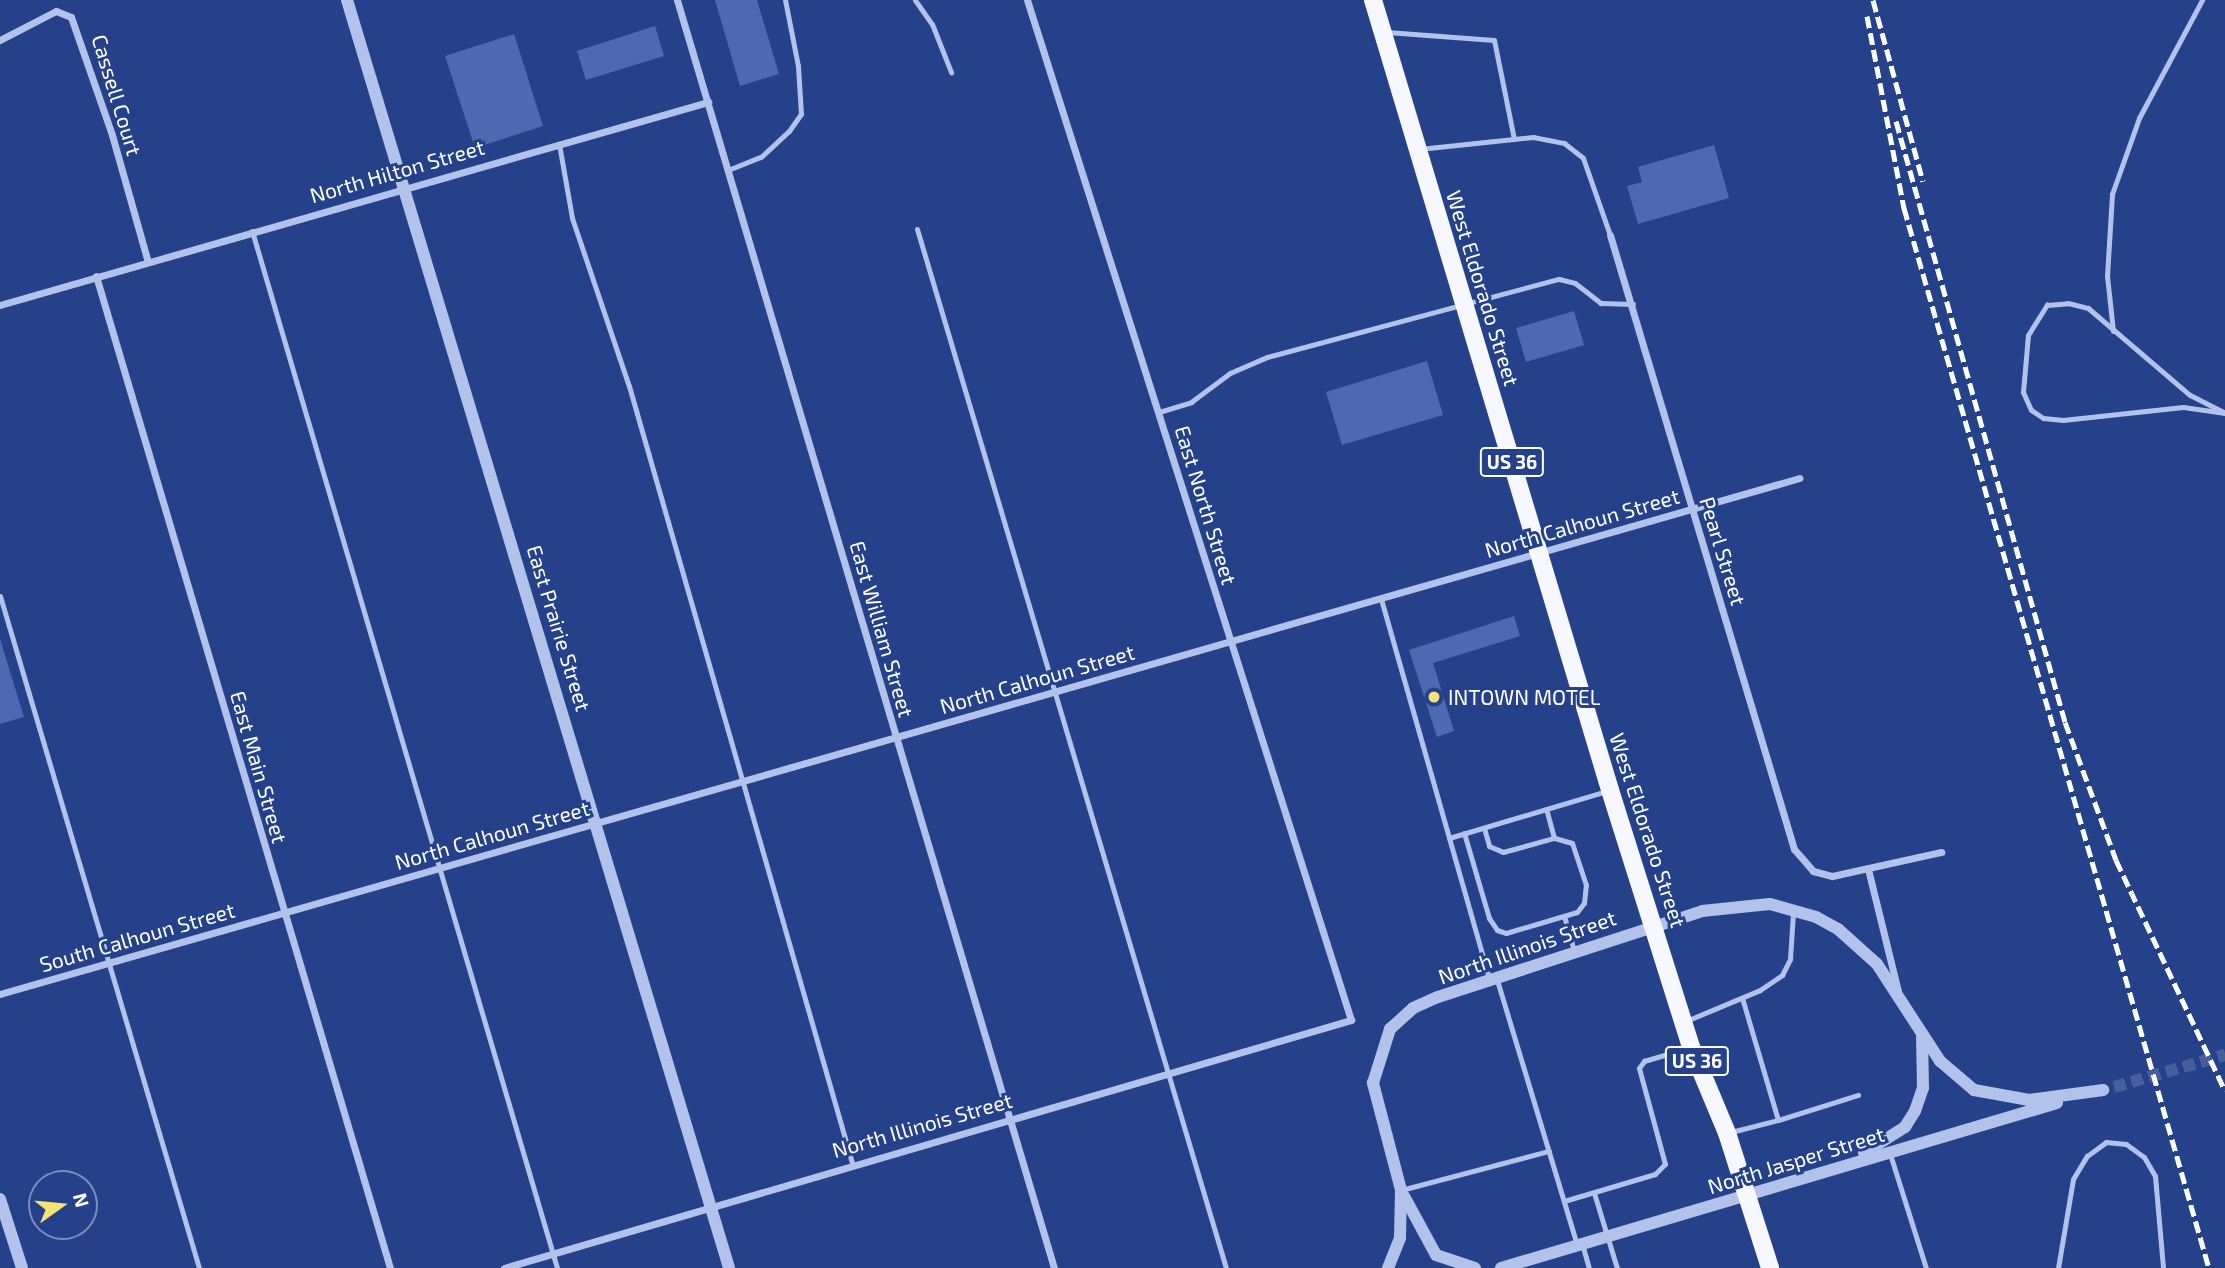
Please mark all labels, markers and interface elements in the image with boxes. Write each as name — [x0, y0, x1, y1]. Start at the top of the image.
street label: Cassell Court — [87, 31, 147, 159]
street label: North Hilton Street — [307, 134, 487, 208]
street label: West Eldorado Street — [1441, 187, 1525, 389]
street label: East North Street — [1170, 422, 1242, 588]
road number: US 36 — [1479, 446, 1545, 477]
street label: North Calhoun Street — [1482, 483, 1682, 563]
street label: Pearl Street — [1694, 493, 1752, 609]
street label: East William Street — [845, 538, 919, 720]
street label: East Prairie Street — [522, 542, 596, 714]
street label: North Calhoun Street — [937, 639, 1137, 719]
place label: INTOWN MOTEL — [1448, 684, 1601, 710]
street label: East Main Street — [225, 688, 293, 846]
marker: INTOWN MOTEL — [1426, 689, 1442, 705]
street label: West Eldorado Street — [1605, 730, 1691, 930]
street label: North Calhoun Street — [392, 795, 592, 875]
street label: South Calhoun Street — [37, 897, 237, 977]
street label: North Illinois Street — [1435, 905, 1619, 989]
road number: US 36 — [1664, 1046, 1730, 1077]
street label: North Illinois Street — [829, 1087, 1015, 1163]
street label: North Jasper Street — [1704, 1121, 1888, 1199]
north arrow — [28, 1170, 98, 1240]
text: N — [69, 1190, 95, 1210]

